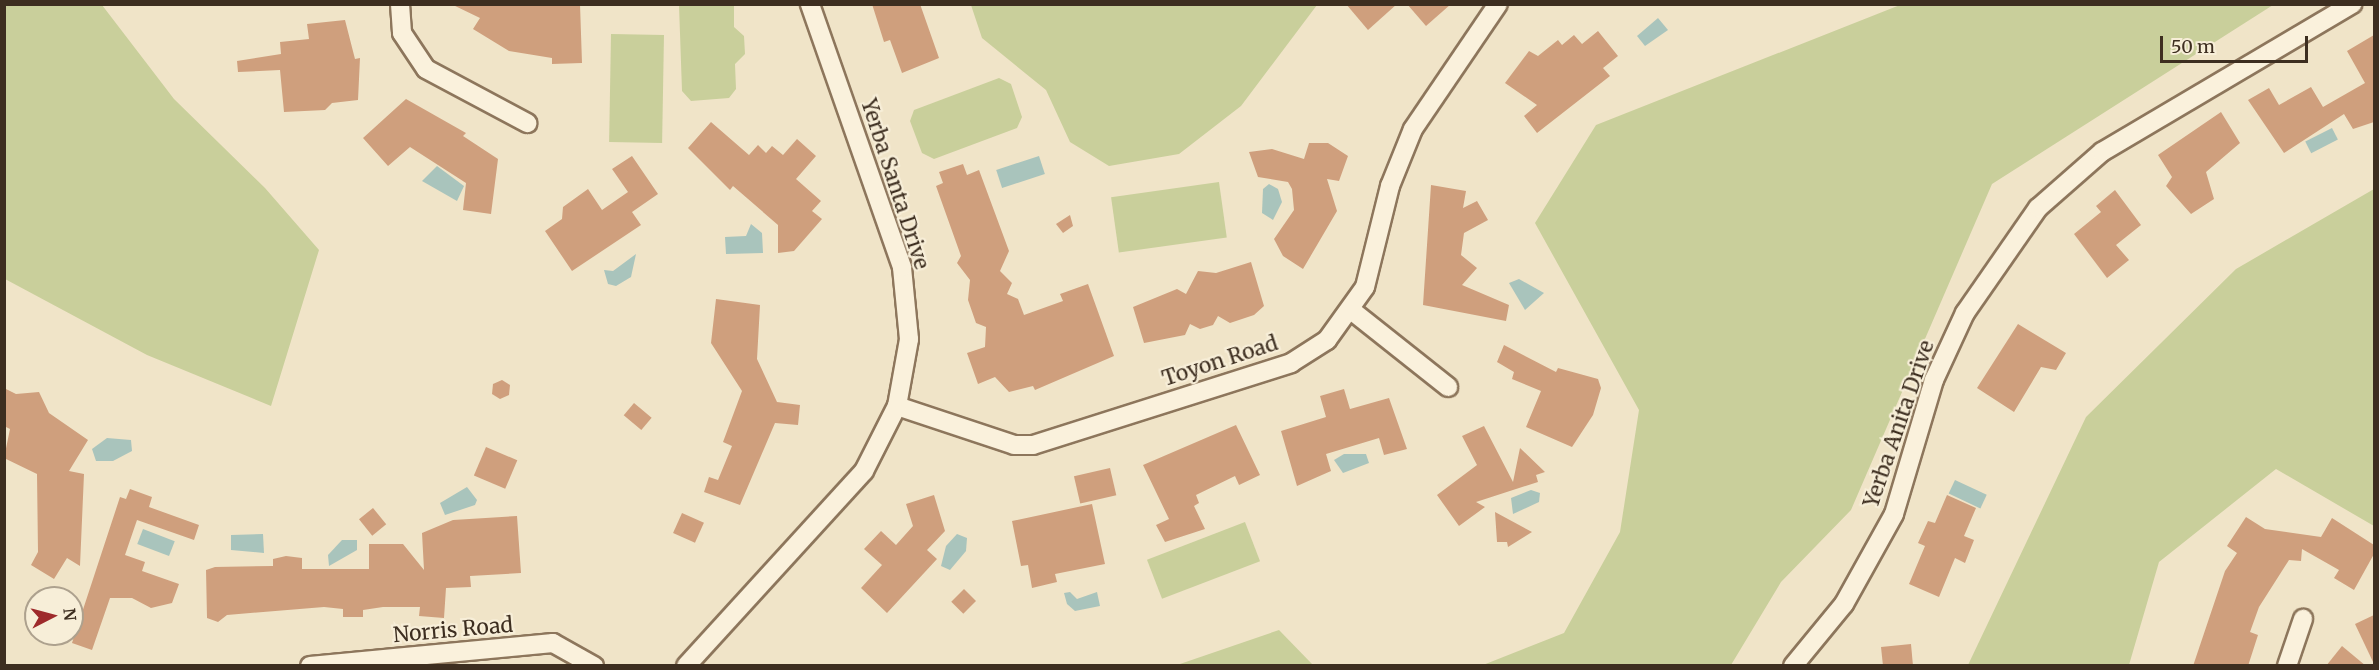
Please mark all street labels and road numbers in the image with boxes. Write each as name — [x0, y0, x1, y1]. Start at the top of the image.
street label: Yerba Santa Drive — [856, 96, 934, 272]
street label: Toyon Road — [1159, 330, 1281, 392]
street label: Yerba Anita Drive — [1859, 337, 1939, 511]
street label: Norris Road — [392, 612, 514, 648]

